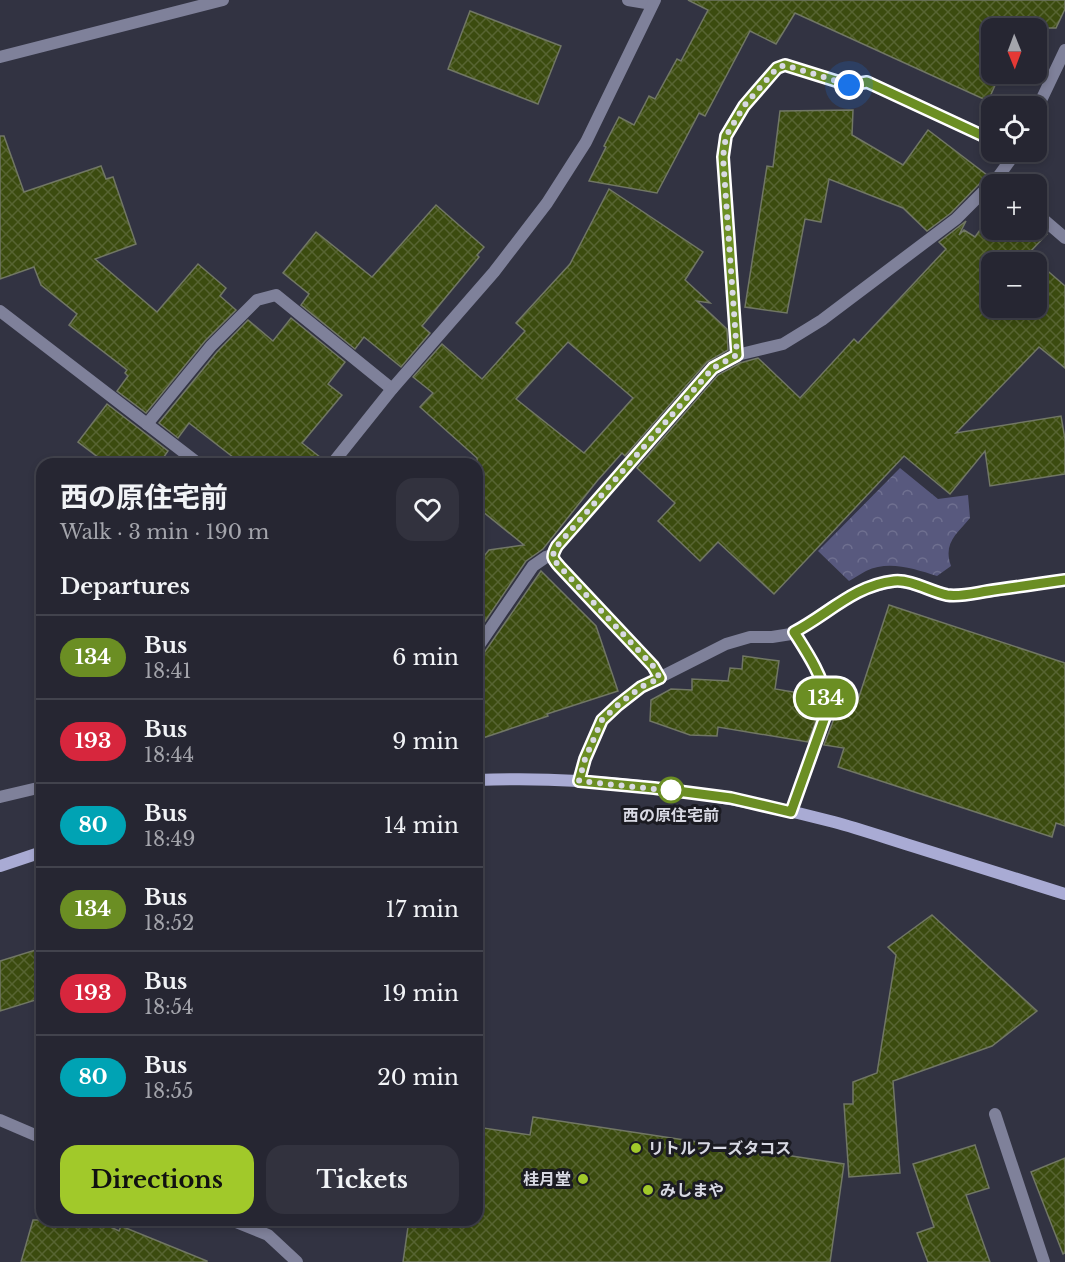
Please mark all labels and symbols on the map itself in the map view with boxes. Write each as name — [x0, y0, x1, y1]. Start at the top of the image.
north arrow — [981, 18, 1047, 84]
your location — [834, 70, 864, 100]
line badge: 134 — [792, 678, 860, 718]
marker: 西の原住宅前 — [658, 777, 684, 803]
place label: 西の原住宅前 — [623, 805, 719, 825]
place label: リトルフーズタコス — [648, 1138, 791, 1158]
marker: リトルフーズタコス — [629, 1141, 643, 1155]
place label: 桂月堂 — [523, 1169, 571, 1189]
marker: 桂月堂 — [576, 1172, 590, 1186]
place label: みしまや — [660, 1180, 724, 1200]
marker: みしまや — [641, 1183, 655, 1197]

